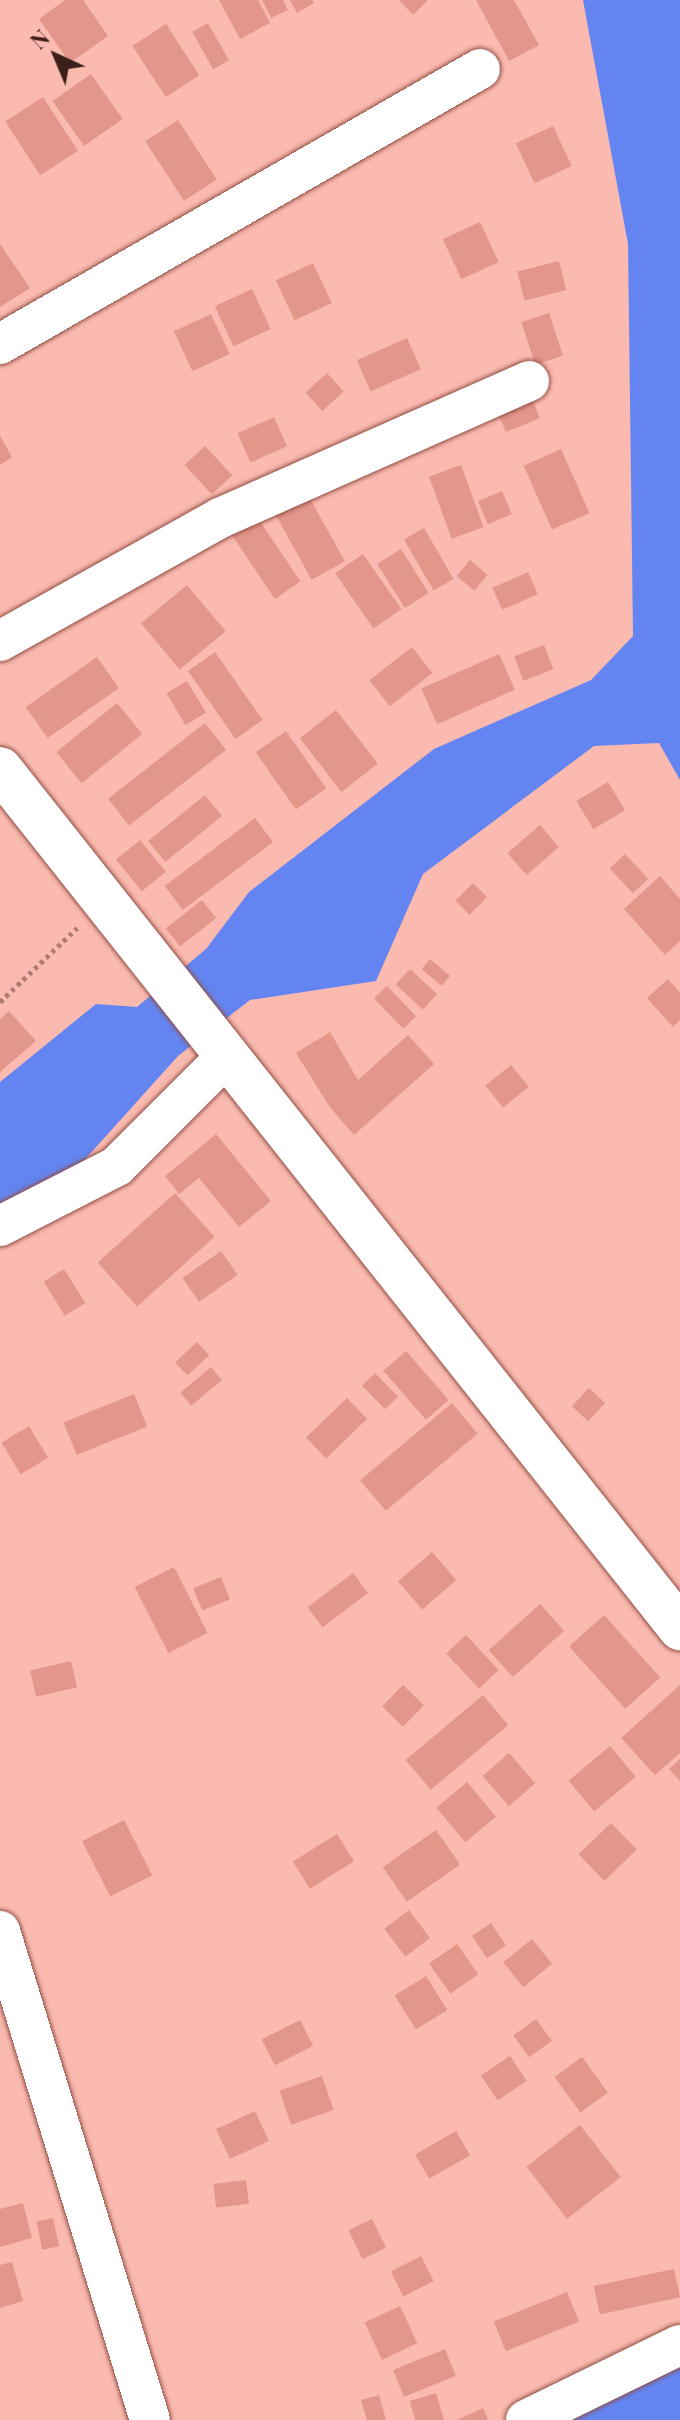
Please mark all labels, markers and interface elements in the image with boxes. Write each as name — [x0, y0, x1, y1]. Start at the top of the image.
north arrow — [16, 16, 96, 96]
text: N — [23, 22, 55, 55]

